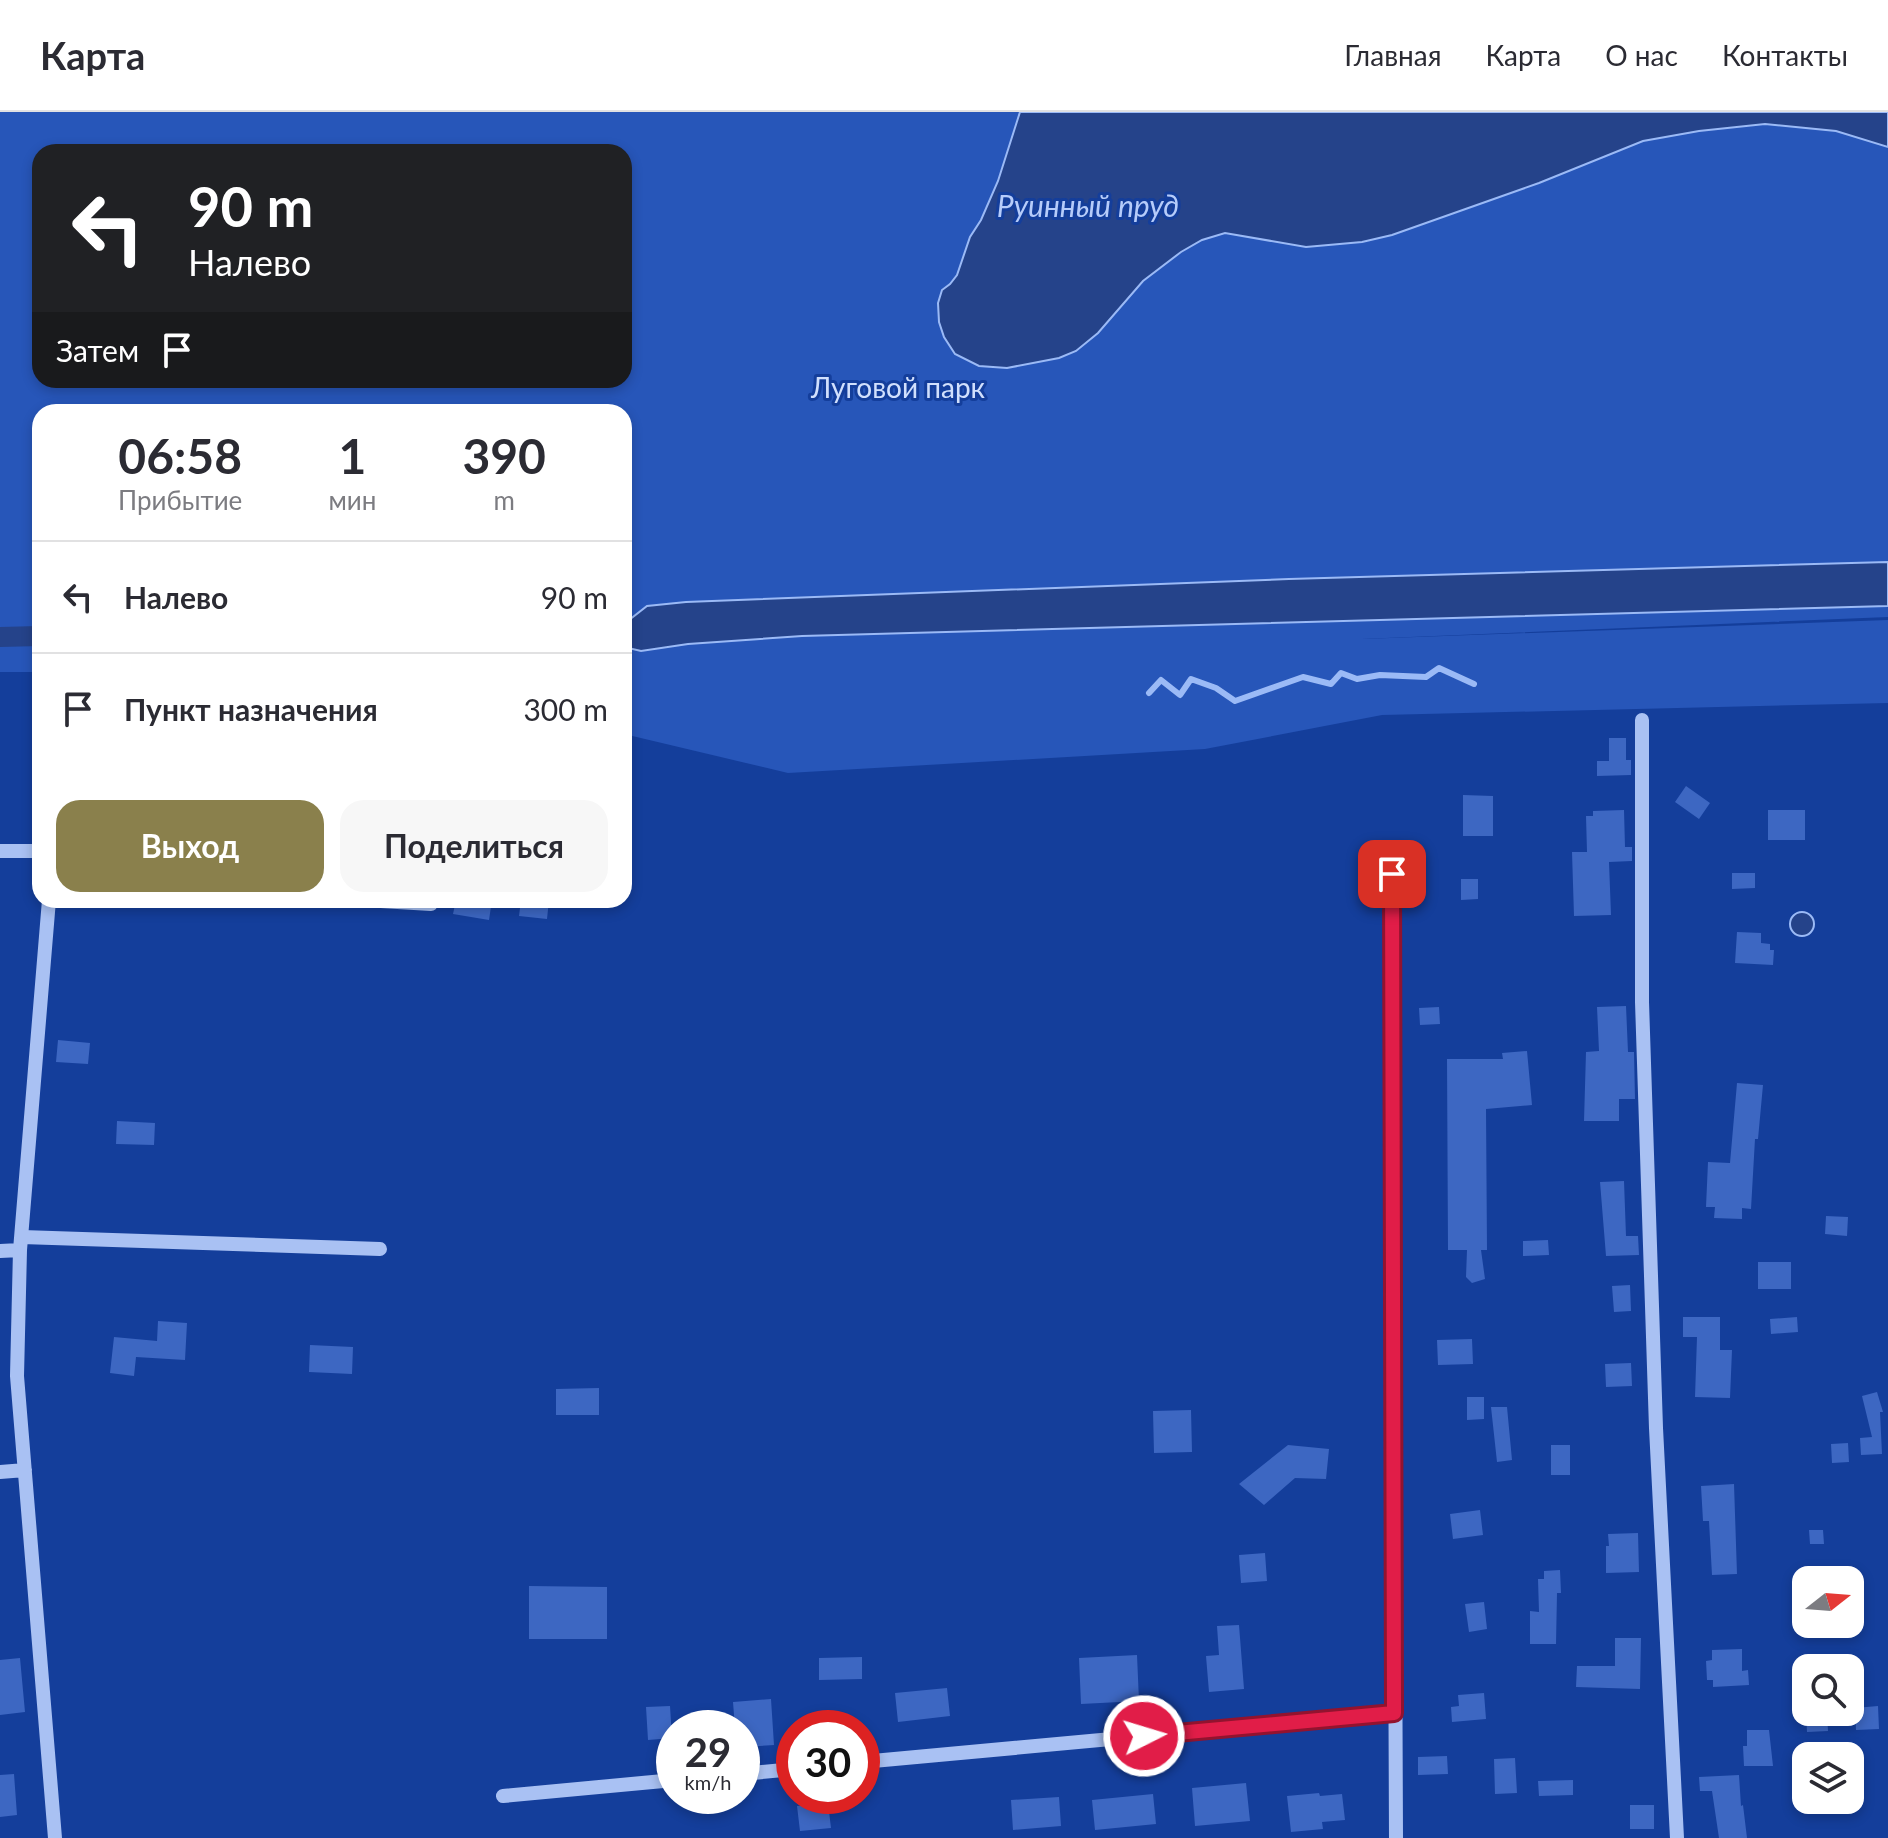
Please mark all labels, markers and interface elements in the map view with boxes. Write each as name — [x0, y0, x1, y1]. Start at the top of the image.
text: Карта — [40, 32, 145, 78]
text: Главная — [1344, 38, 1442, 72]
text: Карта — [1486, 38, 1561, 72]
text: О нас — [1605, 38, 1678, 72]
text: Контакты — [1722, 38, 1848, 72]
text: 90 m — [188, 172, 313, 239]
icon: left — [56, 176, 160, 280]
water label: Руинный пруд — [997, 187, 1179, 223]
text: Налево — [188, 240, 311, 284]
icon: arrive — [155, 328, 199, 372]
text: Затем — [56, 332, 139, 368]
park label: Луговой парк — [810, 370, 986, 404]
text: 06:58 — [118, 427, 242, 484]
text: 1 — [338, 427, 366, 484]
text: 390 — [462, 427, 546, 484]
text: Прибытие — [118, 484, 242, 516]
text: мин — [328, 484, 376, 516]
text: m — [493, 484, 515, 516]
icon: left — [56, 575, 100, 619]
text: Налево — [124, 579, 228, 615]
text: 90 m — [541, 579, 608, 615]
icon: arrive — [56, 687, 100, 731]
text: Пункт назначения — [124, 691, 378, 727]
text: 300 m — [523, 691, 608, 727]
button: Выход — [56, 800, 324, 892]
button: Поделиться — [340, 800, 608, 892]
pin — [1358, 840, 1426, 908]
icon: arrive — [1370, 852, 1414, 896]
north arrow — [1792, 1566, 1864, 1638]
map controls — [1792, 1566, 1864, 1814]
button: search — [1792, 1654, 1864, 1726]
position arrow — [1102, 1694, 1186, 1778]
speed limit sign: 30 — [776, 1710, 880, 1814]
text: 29 — [685, 1728, 731, 1776]
button: layers — [1792, 1742, 1864, 1814]
text: km/h — [685, 1770, 731, 1794]

